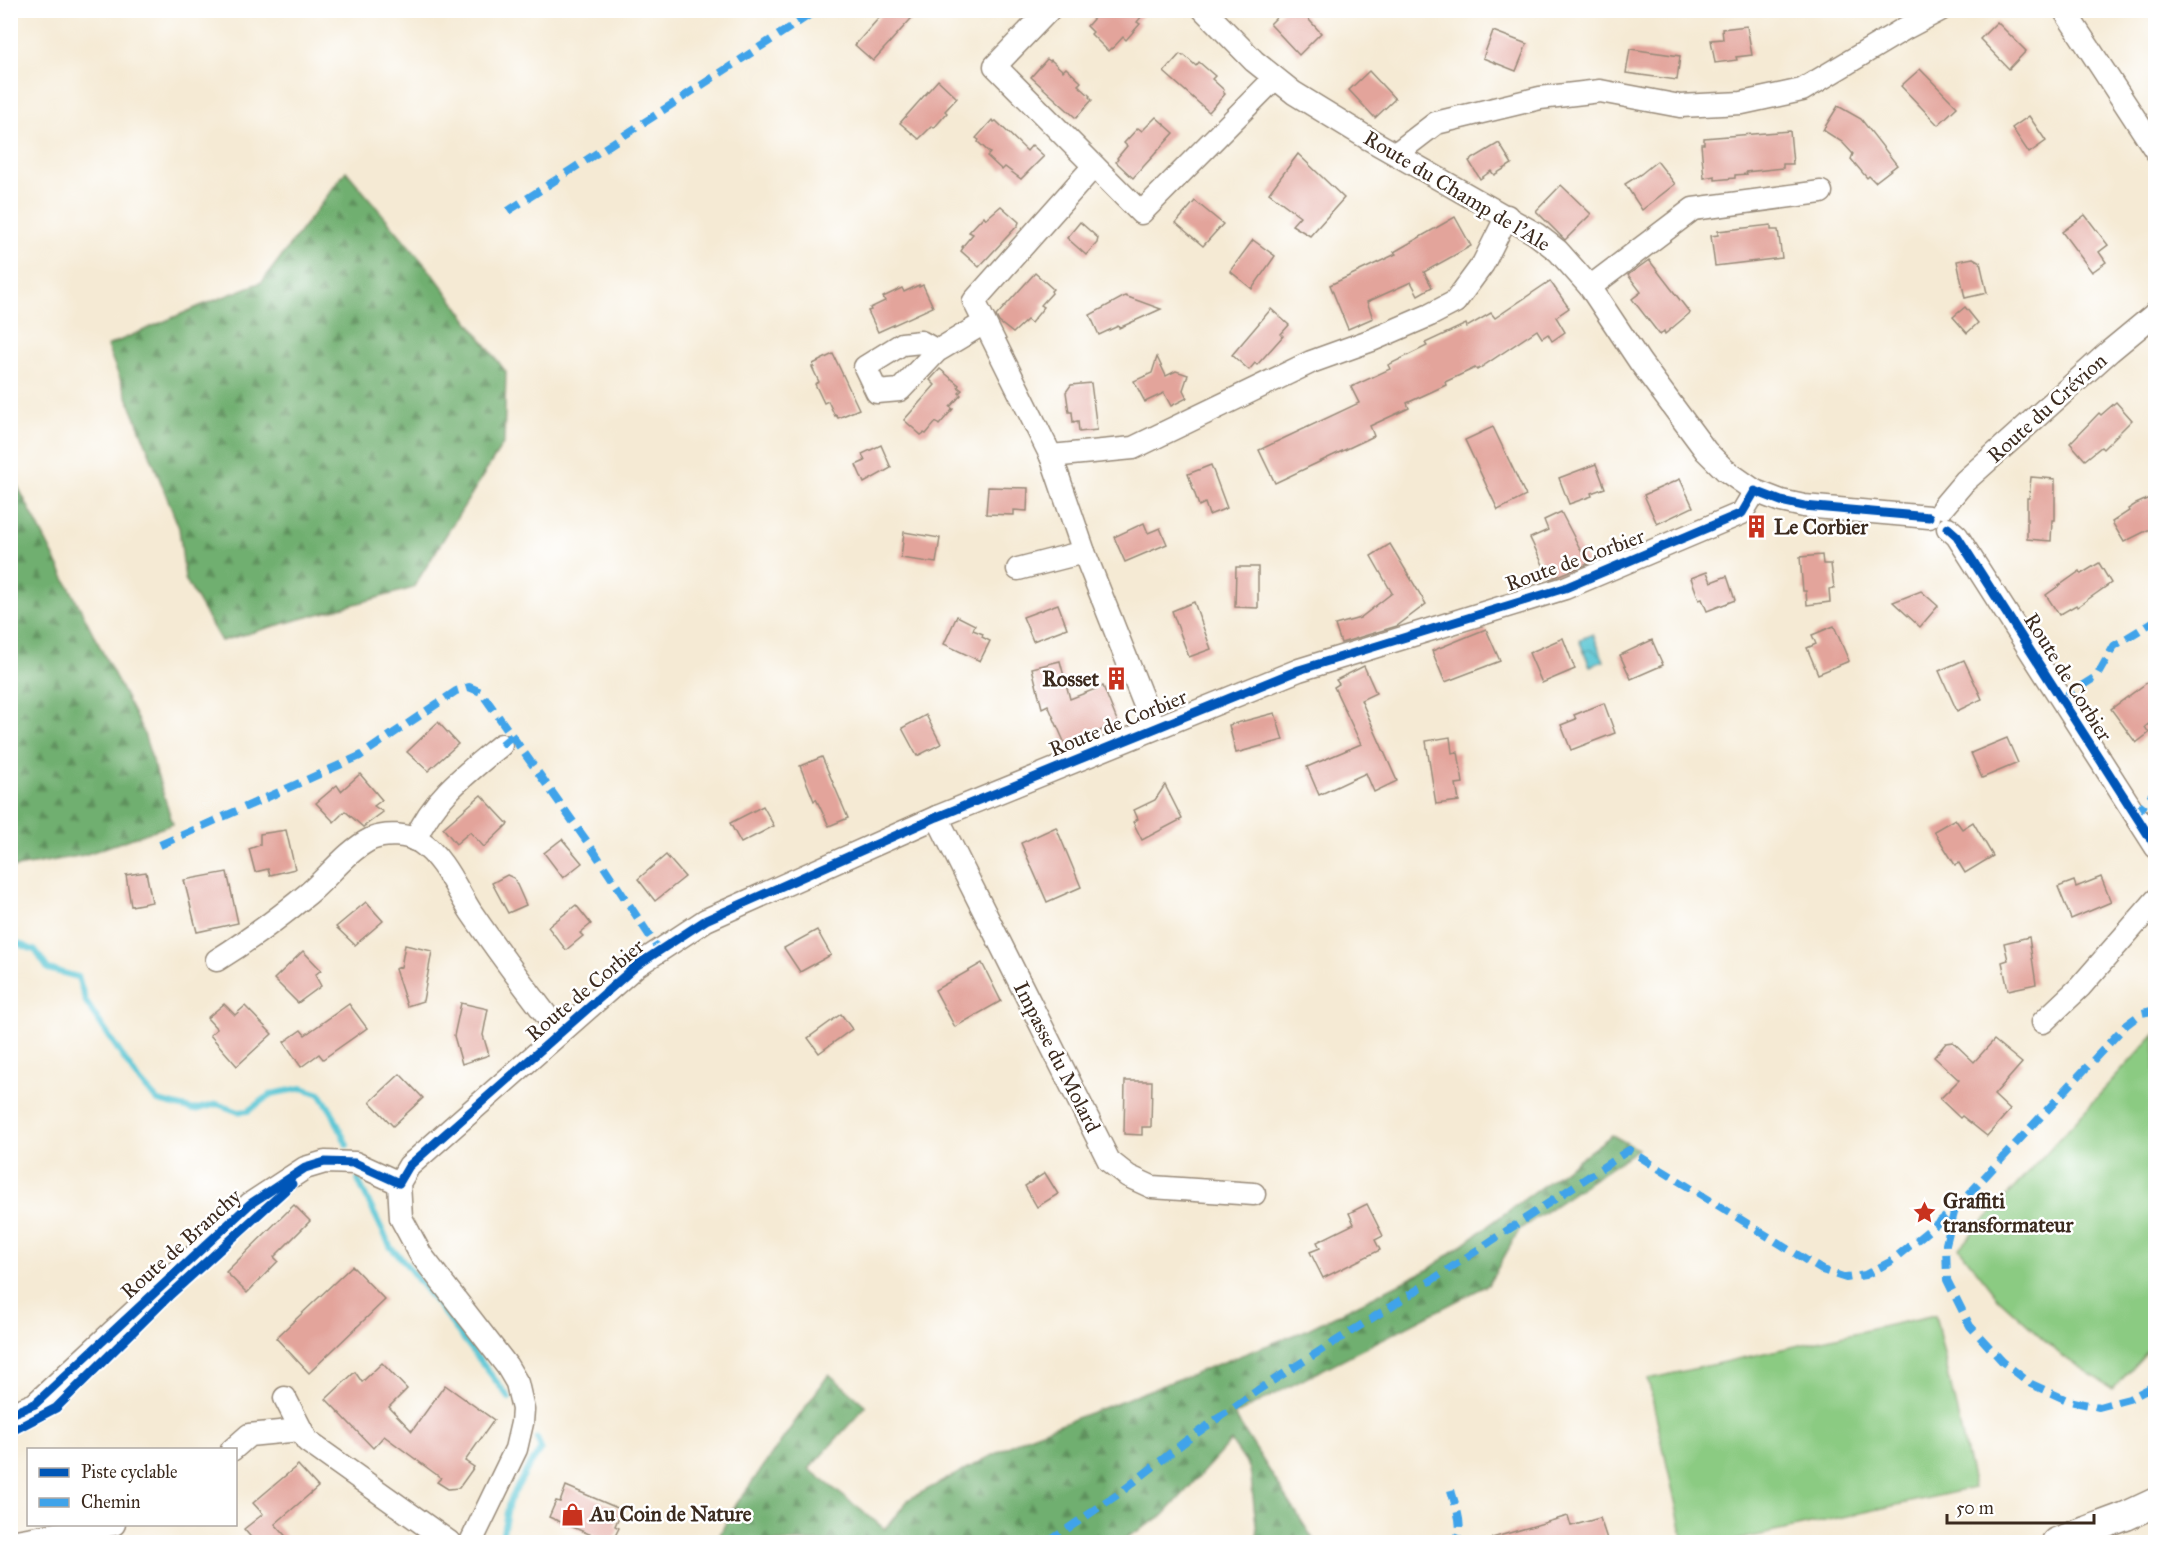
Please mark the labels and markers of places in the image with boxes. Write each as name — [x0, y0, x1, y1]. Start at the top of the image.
building icon: Le Corbier — [1743, 514, 1769, 540]
place label: Le Corbier — [1774, 514, 1869, 540]
place label: Rosset — [1042, 666, 1100, 692]
building icon: Rosset — [1104, 666, 1130, 692]
place label: Graffiti transformateur — [1942, 1188, 2075, 1238]
place icon: Graffiti transformateur — [1912, 1200, 1938, 1226]
shop icon: Au Coin de Nature — [559, 1501, 585, 1527]
place label: Au Coin de Nature — [588, 1501, 752, 1527]

